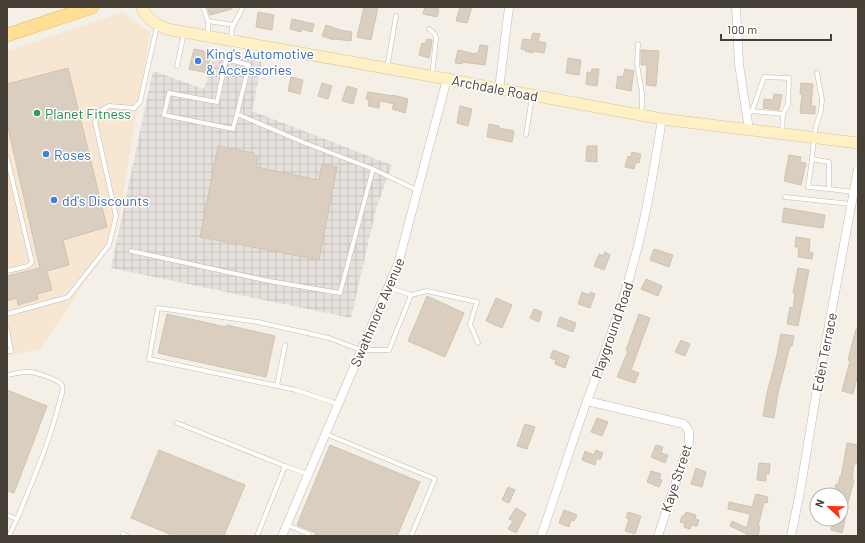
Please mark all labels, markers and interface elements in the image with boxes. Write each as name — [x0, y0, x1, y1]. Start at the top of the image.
scale bar — [721, 16, 831, 42]
text: 100 m — [727, 22, 757, 36]
place label: King's Automotive & Accessories — [206, 45, 314, 78]
marker: King's Automotive & Accessories — [193, 56, 203, 66]
street label: Archdale Road — [450, 71, 540, 105]
place label: Planet Fitness — [45, 105, 131, 122]
marker: Planet Fitness — [32, 108, 42, 118]
place label: Roses — [54, 146, 91, 163]
marker: Roses — [41, 149, 51, 159]
place label: dd's Discounts — [62, 192, 149, 209]
marker: dd's Discounts — [49, 195, 59, 205]
street label: Swathmore Avenue — [346, 255, 408, 369]
street label: Playground Road — [587, 279, 637, 381]
street label: Eden Terrace — [808, 311, 840, 393]
street label: Kaye Street — [657, 442, 695, 514]
north arrow — [809, 487, 849, 527]
text: N — [812, 497, 827, 509]

